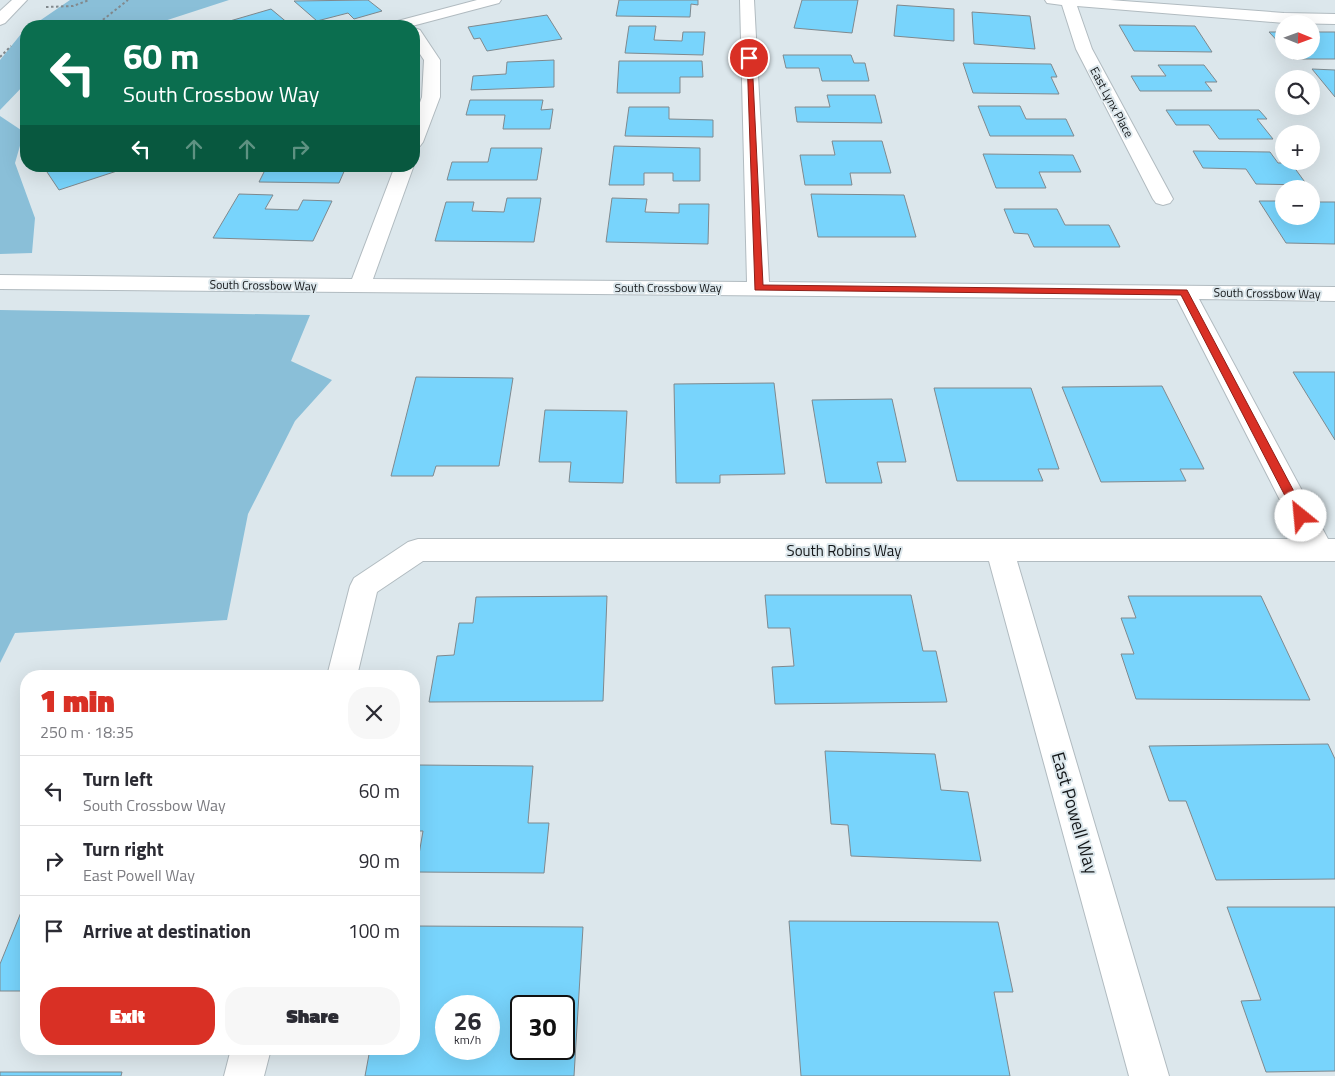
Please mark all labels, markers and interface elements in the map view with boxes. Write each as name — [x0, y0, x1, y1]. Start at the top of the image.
north arrow — [1275, 15, 1320, 60]
map controls — [1275, 15, 1320, 225]
text: 60 m — [123, 29, 199, 83]
pin — [728, 37, 770, 79]
icon: left — [40, 40, 105, 105]
icon: arrive — [735, 44, 763, 72]
street label: East Lynx Place — [1085, 63, 1139, 141]
button: search — [1275, 70, 1320, 115]
text: South Crossbow Way — [123, 77, 319, 111]
button: + — [1275, 125, 1320, 170]
icon: left — [127, 135, 155, 163]
icon: ahead — [180, 135, 208, 163]
icon: ahead — [233, 135, 261, 163]
icon: right — [286, 135, 314, 163]
button: − — [1275, 180, 1320, 225]
street label: South Crossbow Way — [209, 275, 317, 295]
street label: South Crossbow Way — [614, 278, 722, 297]
street label: South Crossbow Way — [1213, 283, 1321, 303]
position arrow — [1274, 489, 1326, 541]
street label: South Robins Way — [787, 539, 901, 562]
text: 1 min — [40, 678, 115, 724]
button: close — [348, 687, 400, 739]
text: 250 m · 18:35 — [40, 720, 134, 744]
street label: East Powell Way — [1045, 749, 1105, 878]
text: Turn left — [83, 764, 153, 793]
text: 60 m — [359, 776, 400, 805]
icon: left — [40, 777, 68, 805]
text: South Crossbow Way — [83, 793, 226, 817]
text: Turn right — [83, 834, 164, 863]
text: 90 m — [359, 846, 400, 875]
icon: right — [40, 847, 68, 875]
text: East Powell Way — [83, 863, 195, 887]
text: Arrive at destination — [83, 916, 251, 945]
text: 100 m — [348, 916, 400, 945]
icon: arrive — [40, 917, 68, 945]
button: Exit — [40, 987, 215, 1045]
button: Share — [225, 987, 400, 1045]
speed limit sign: 30 — [510, 995, 575, 1060]
text: 26 — [453, 1002, 482, 1040]
text: km/h — [454, 1030, 481, 1049]

